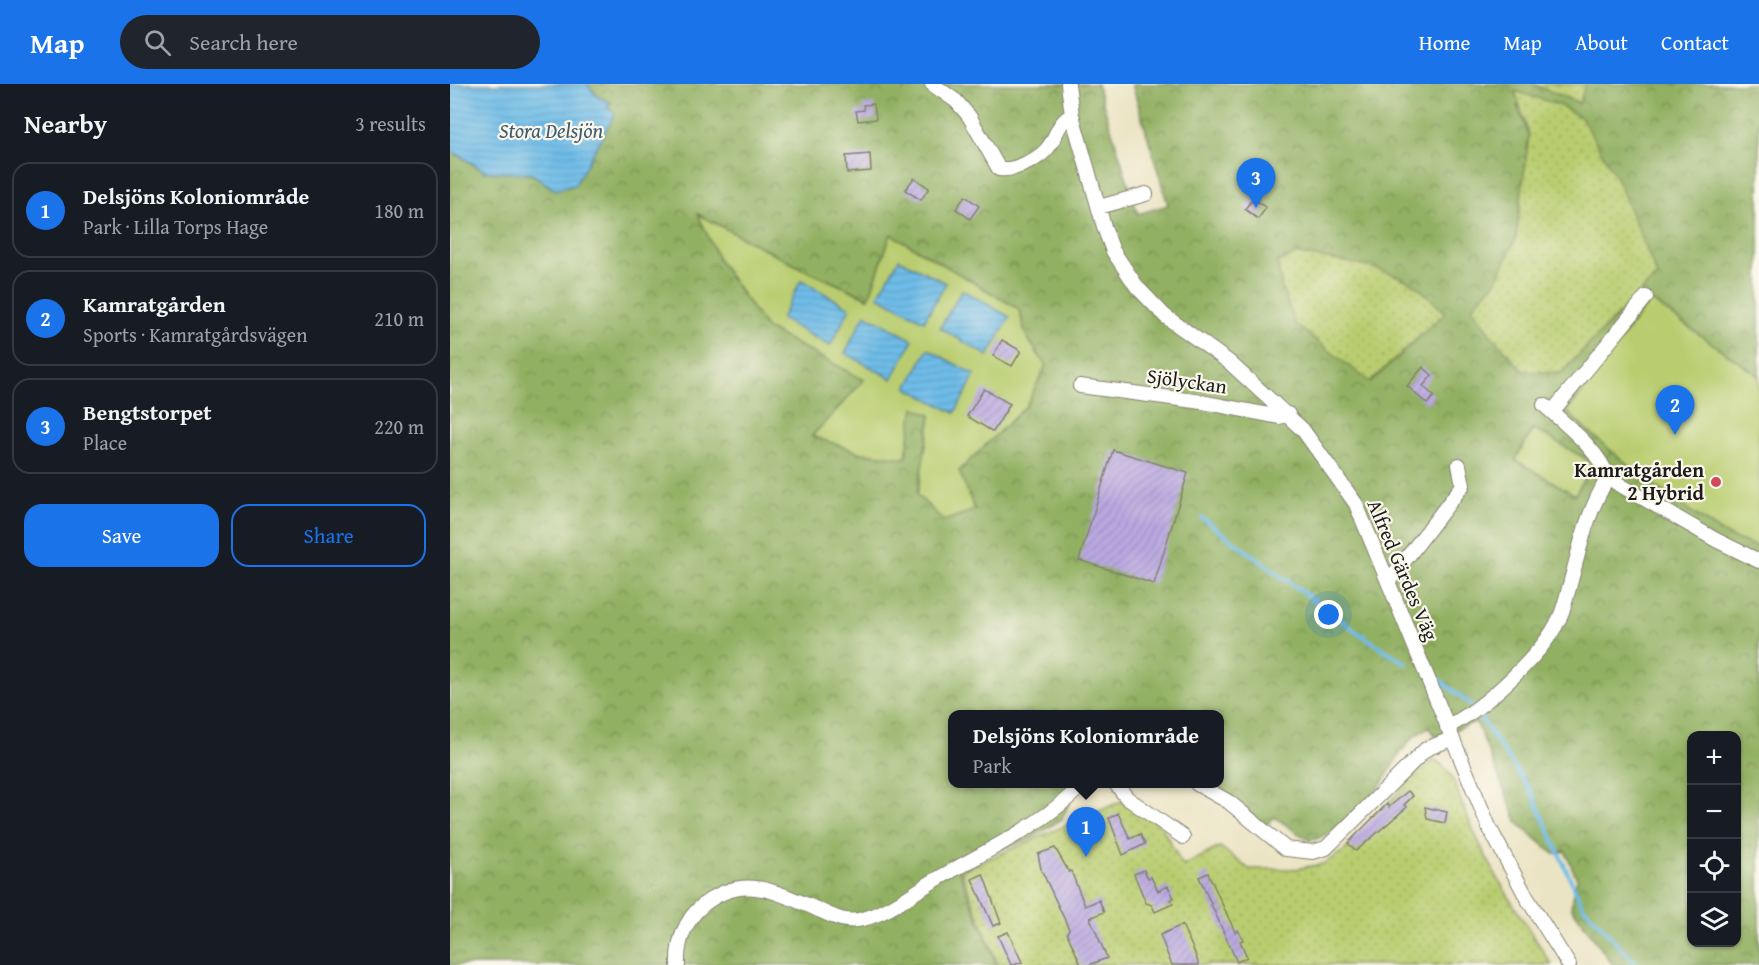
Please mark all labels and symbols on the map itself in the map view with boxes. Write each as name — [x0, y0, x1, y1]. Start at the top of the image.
water label: Stora Delsjön — [499, 115, 603, 146]
pin: 3 — [1236, 158, 1276, 208]
street label: Sjölyckan — [1145, 361, 1229, 400]
pin: 2 — [1656, 386, 1694, 435]
place label: Kamratgården 2 Hybrid — [1574, 455, 1705, 507]
marker: Kamratgården 2 Hybrid — [1709, 475, 1723, 489]
street label: Alfred Gärdes Väg — [1361, 495, 1446, 645]
your location — [1314, 600, 1343, 629]
pin: 1 — [1066, 808, 1106, 857]

